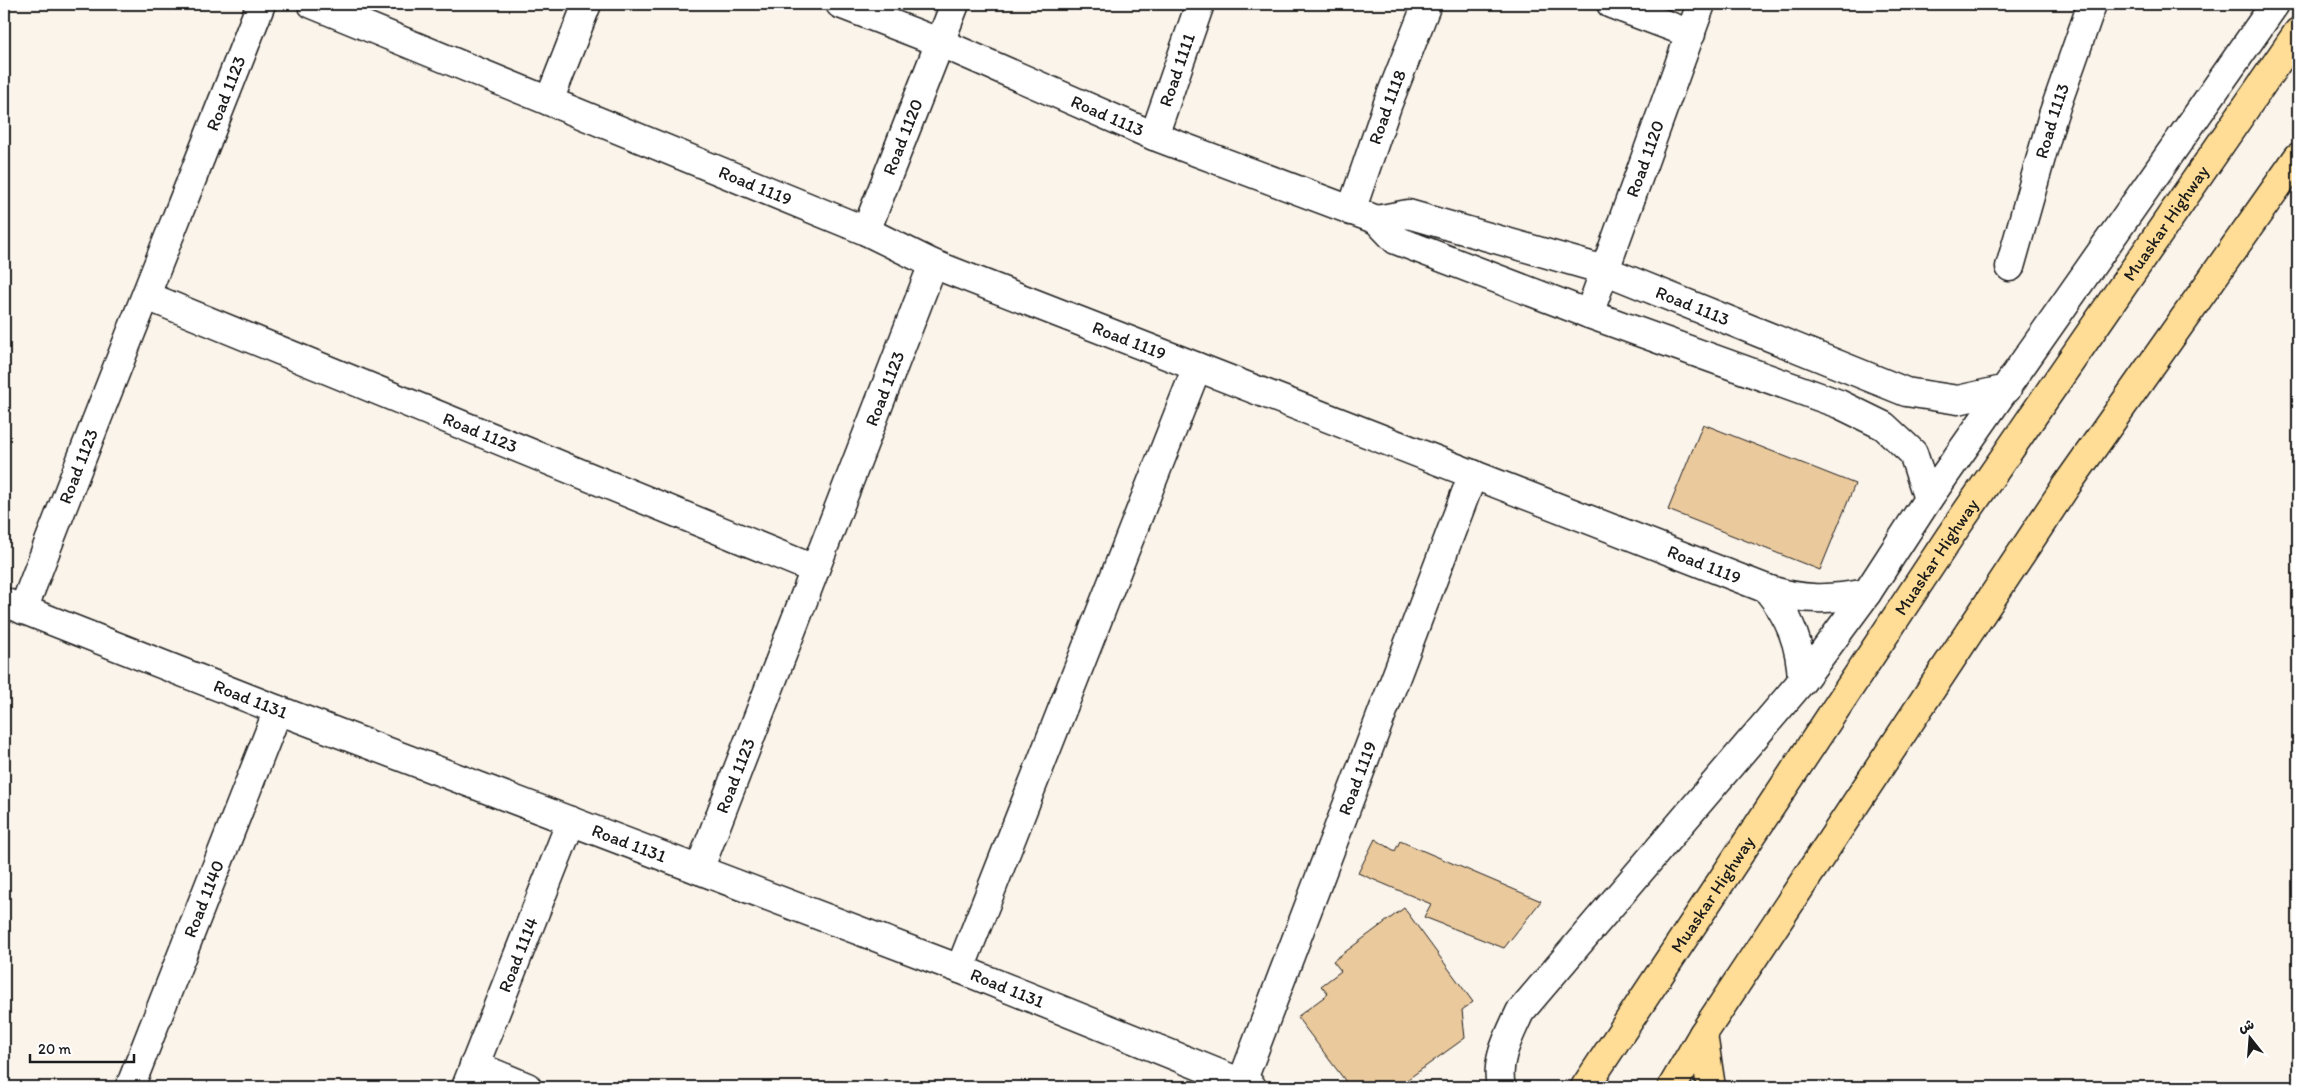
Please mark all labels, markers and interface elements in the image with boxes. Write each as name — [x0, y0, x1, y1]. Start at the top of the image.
street label: Road 1111 — [1154, 30, 1200, 110]
street label: Road 1123 — [201, 53, 251, 134]
street label: Road 1118 — [1364, 67, 1411, 147]
street label: Road 1113 — [2030, 80, 2074, 161]
street label: Road 1113 — [1068, 90, 1148, 141]
street label: Road 1120 — [878, 96, 928, 178]
street label: Road 1120 — [1621, 117, 1669, 200]
street label: Road 1119 — [715, 161, 795, 210]
street label: Muaskar Highway — [2118, 161, 2214, 285]
street label: Road 1113 — [1652, 281, 1733, 331]
street label: Road 1119 — [1089, 316, 1169, 365]
street label: Road 1123 — [860, 348, 909, 429]
street label: Road 1123 — [440, 407, 521, 458]
street label: Road 1123 — [54, 425, 103, 507]
street label: Muaskar Highway — [1890, 494, 1984, 619]
street label: Road 1119 — [1664, 540, 1744, 589]
street label: Road 1131 — [210, 675, 291, 724]
street label: Road 1123 — [711, 735, 760, 817]
street label: Road 1119 — [1333, 738, 1381, 818]
street label: Road 1131 — [589, 819, 669, 867]
street label: Muaskar Highway — [1666, 831, 1760, 957]
street label: Road 1140 — [179, 857, 229, 941]
street label: Road 1114 — [493, 914, 543, 996]
street label: Road 1131 — [967, 963, 1047, 1013]
north arrow — [2224, 1014, 2274, 1064]
text: ش — [2236, 1016, 2256, 1036]
scale bar — [30, 1031, 134, 1063]
text: 20 m — [38, 1040, 72, 1058]

